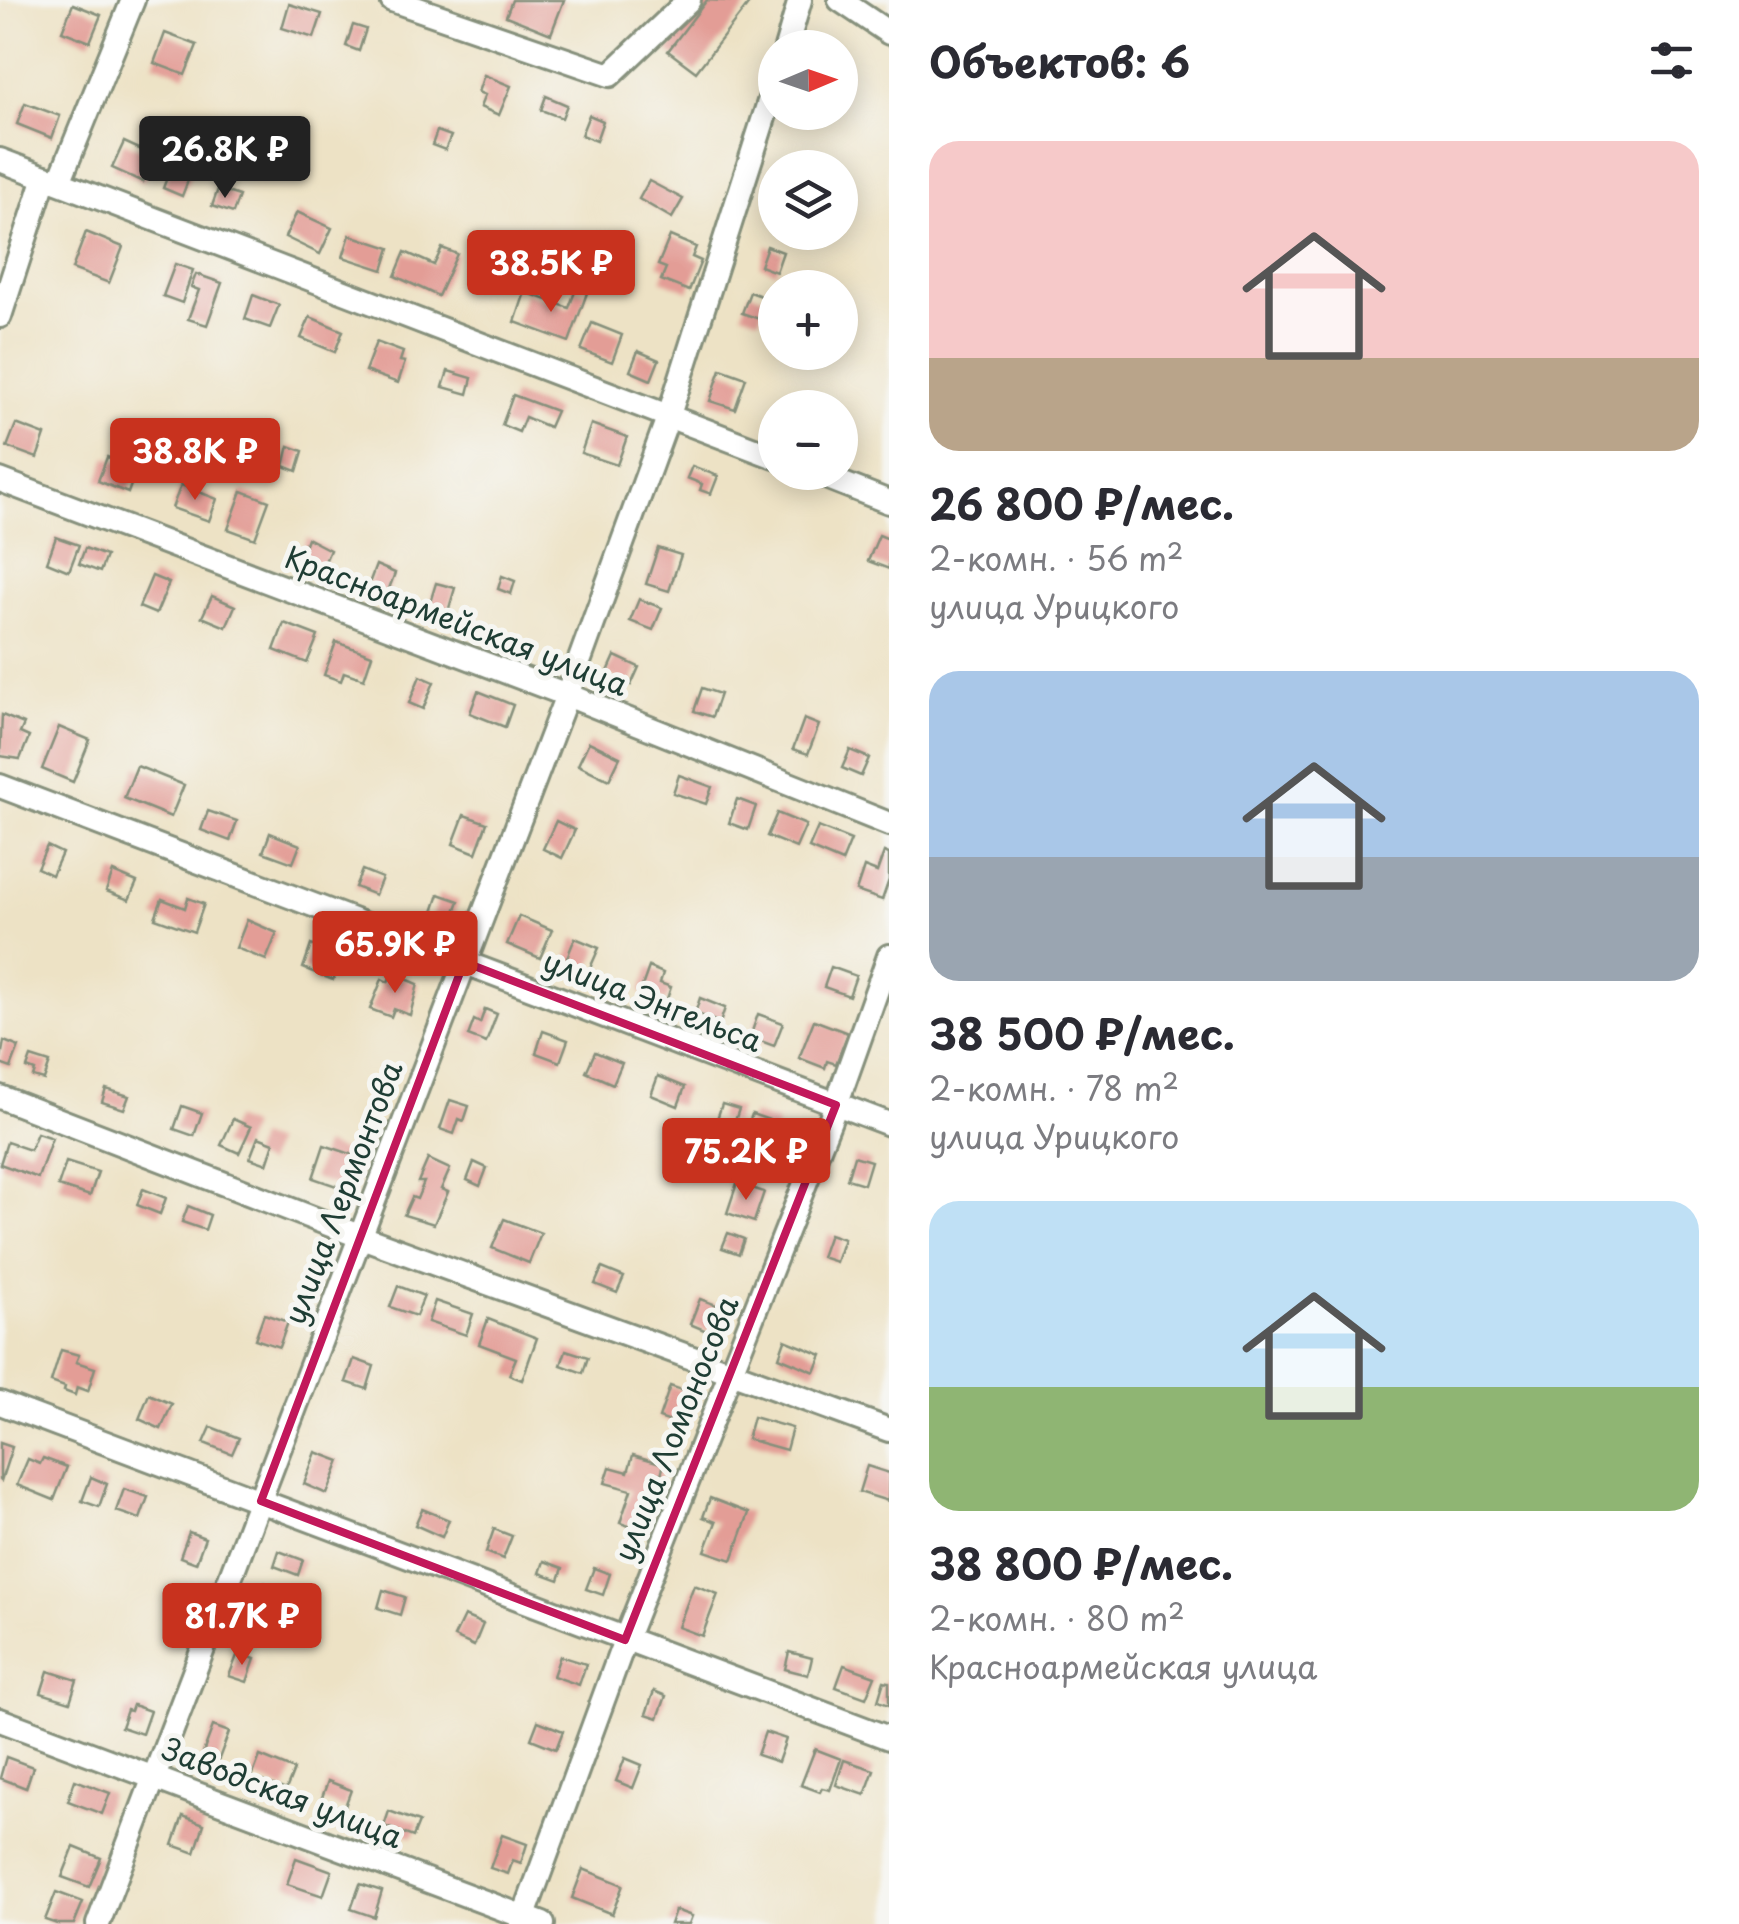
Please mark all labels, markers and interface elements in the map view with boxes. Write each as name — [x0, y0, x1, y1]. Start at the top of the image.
text: Объектов: 6 — [929, 29, 1190, 92]
north arrow — [758, 30, 858, 130]
map controls — [758, 30, 858, 490]
icon: filters — [1644, 33, 1699, 88]
pin: 26.8K ₽ — [133, 116, 317, 201]
text: 26.8K ₽ — [161, 124, 289, 172]
button: layers — [758, 150, 858, 250]
icon: home — [1224, 206, 1404, 386]
pin: 38.5K ₽ — [459, 230, 643, 315]
text: 38.5K ₽ — [489, 238, 613, 286]
button: + — [758, 270, 858, 370]
button: − — [758, 390, 858, 490]
pin: 38.8K ₽ — [103, 418, 287, 503]
text: 38.8K ₽ — [132, 426, 258, 474]
text: 26 800 ₽/мес. — [929, 471, 1234, 534]
street label: Красноармейская улица — [279, 533, 635, 706]
text: 2-комн. · 56 m² — [929, 534, 1183, 582]
text: улица Урицкого — [929, 582, 1179, 630]
icon: home — [1224, 736, 1404, 916]
pin: 65.9K ₽ — [303, 911, 487, 996]
text: 65.9K ₽ — [335, 919, 455, 967]
street label: улица Энгельса — [537, 937, 769, 1062]
text: 38 500 ₽/мес. — [929, 1001, 1235, 1064]
street label: улица Лермонтова — [271, 1054, 413, 1330]
text: 2-комн. · 78 m² — [929, 1064, 1179, 1112]
text: улица Урицкого — [929, 1112, 1179, 1160]
pin: 75.2K ₽ — [654, 1118, 838, 1203]
text: 75.2K ₽ — [684, 1126, 808, 1174]
icon: home — [1224, 1266, 1404, 1446]
street label: улица Ломоносова — [601, 1288, 749, 1568]
text: 38 800 ₽/мес. — [929, 1531, 1233, 1594]
pin: 81.7K ₽ — [150, 1583, 334, 1668]
text: 81.7K ₽ — [184, 1591, 300, 1639]
text: 2-комн. · 80 m² — [929, 1594, 1185, 1642]
text: Красноармейская улица — [929, 1642, 1317, 1690]
street label: Заводская улица — [156, 1725, 410, 1858]

